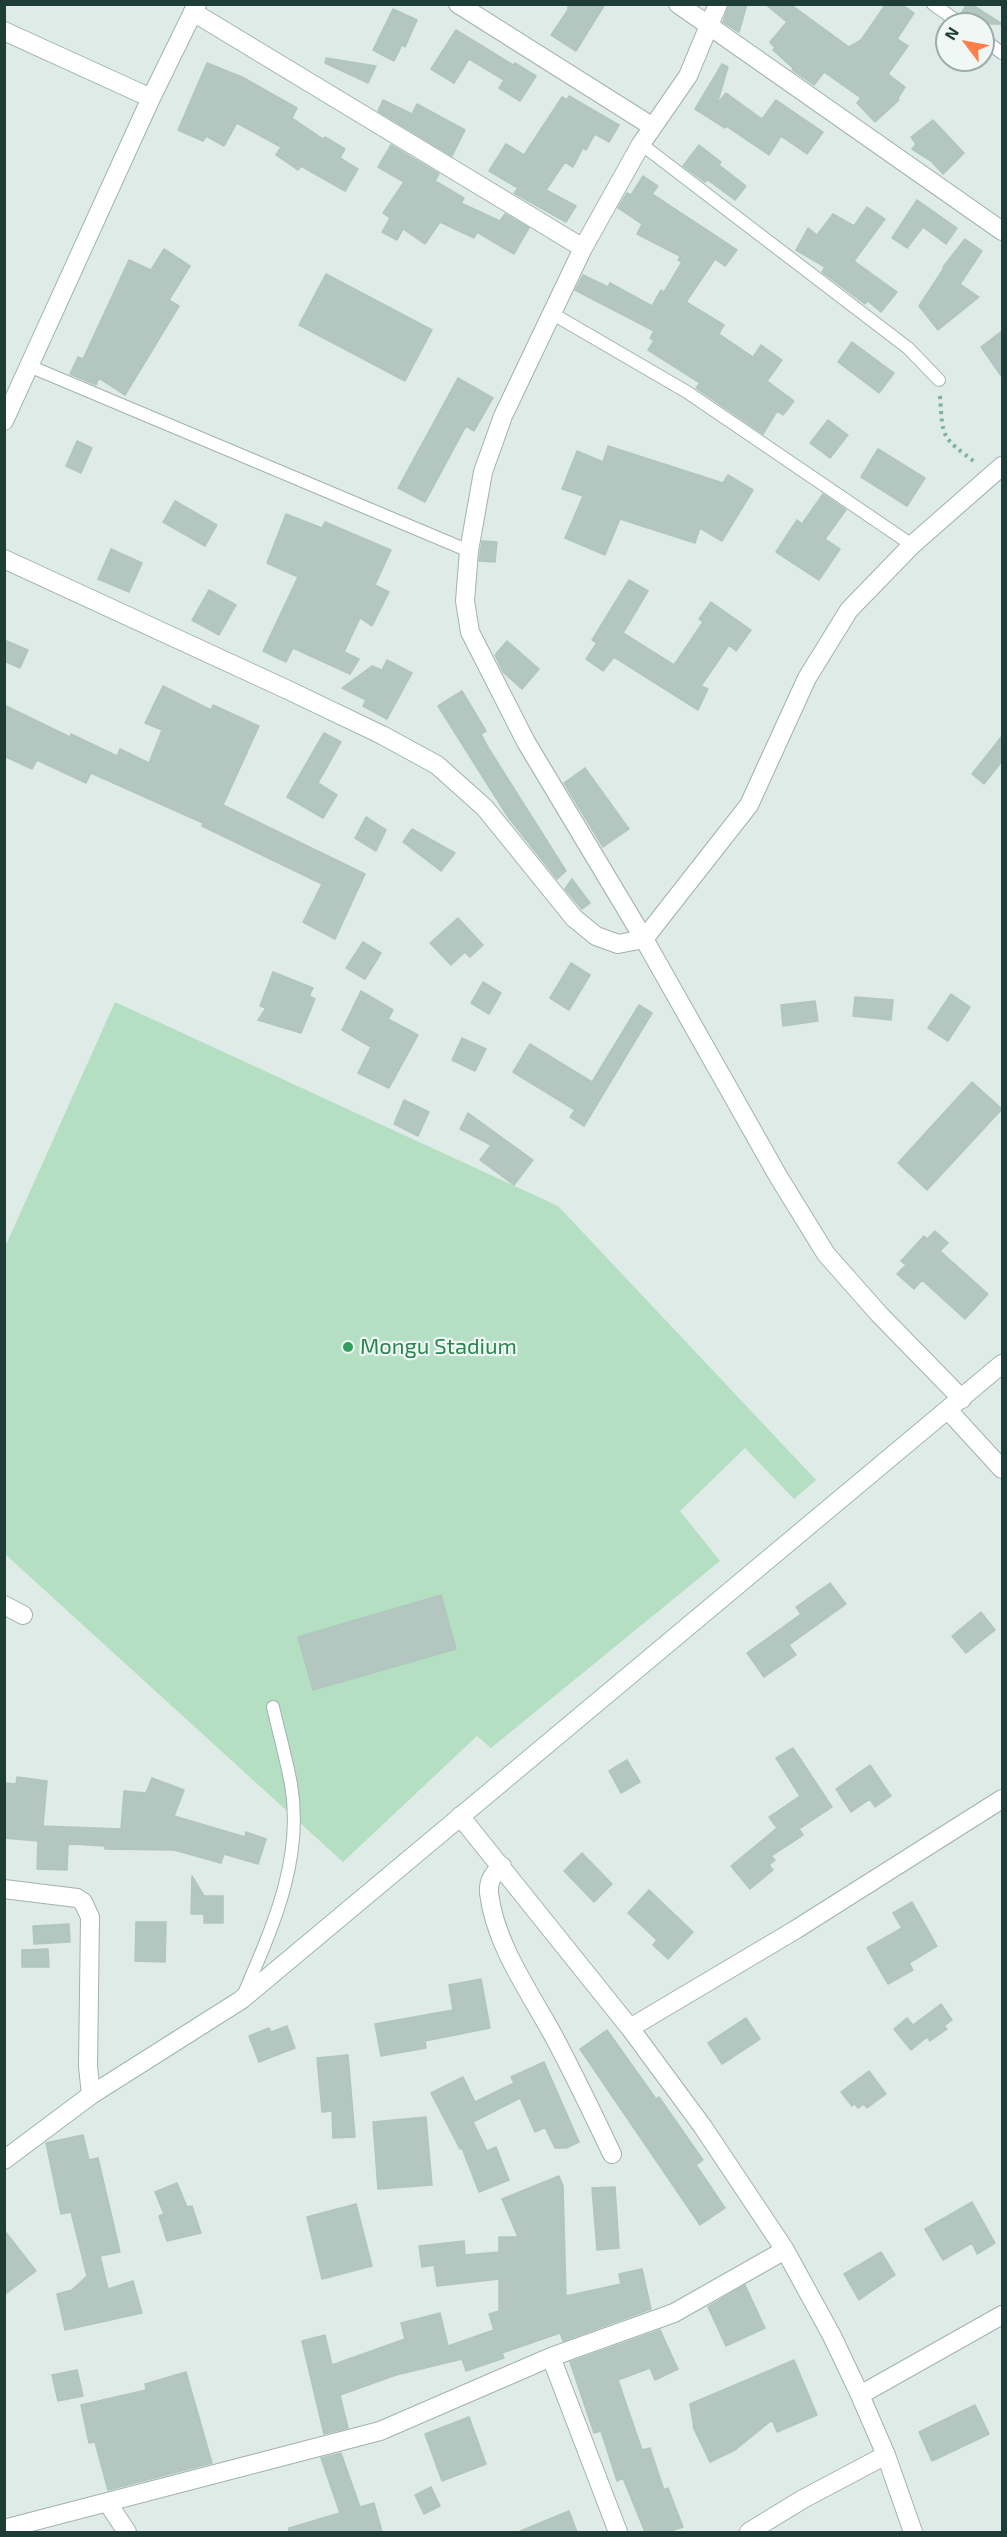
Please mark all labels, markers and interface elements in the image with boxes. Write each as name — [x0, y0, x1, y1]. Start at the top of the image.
north arrow — [935, 12, 995, 72]
text: N — [940, 23, 962, 43]
place label: Mongu Stadium — [360, 1334, 517, 1360]
marker: Mongu Stadium — [341, 1340, 355, 1354]

